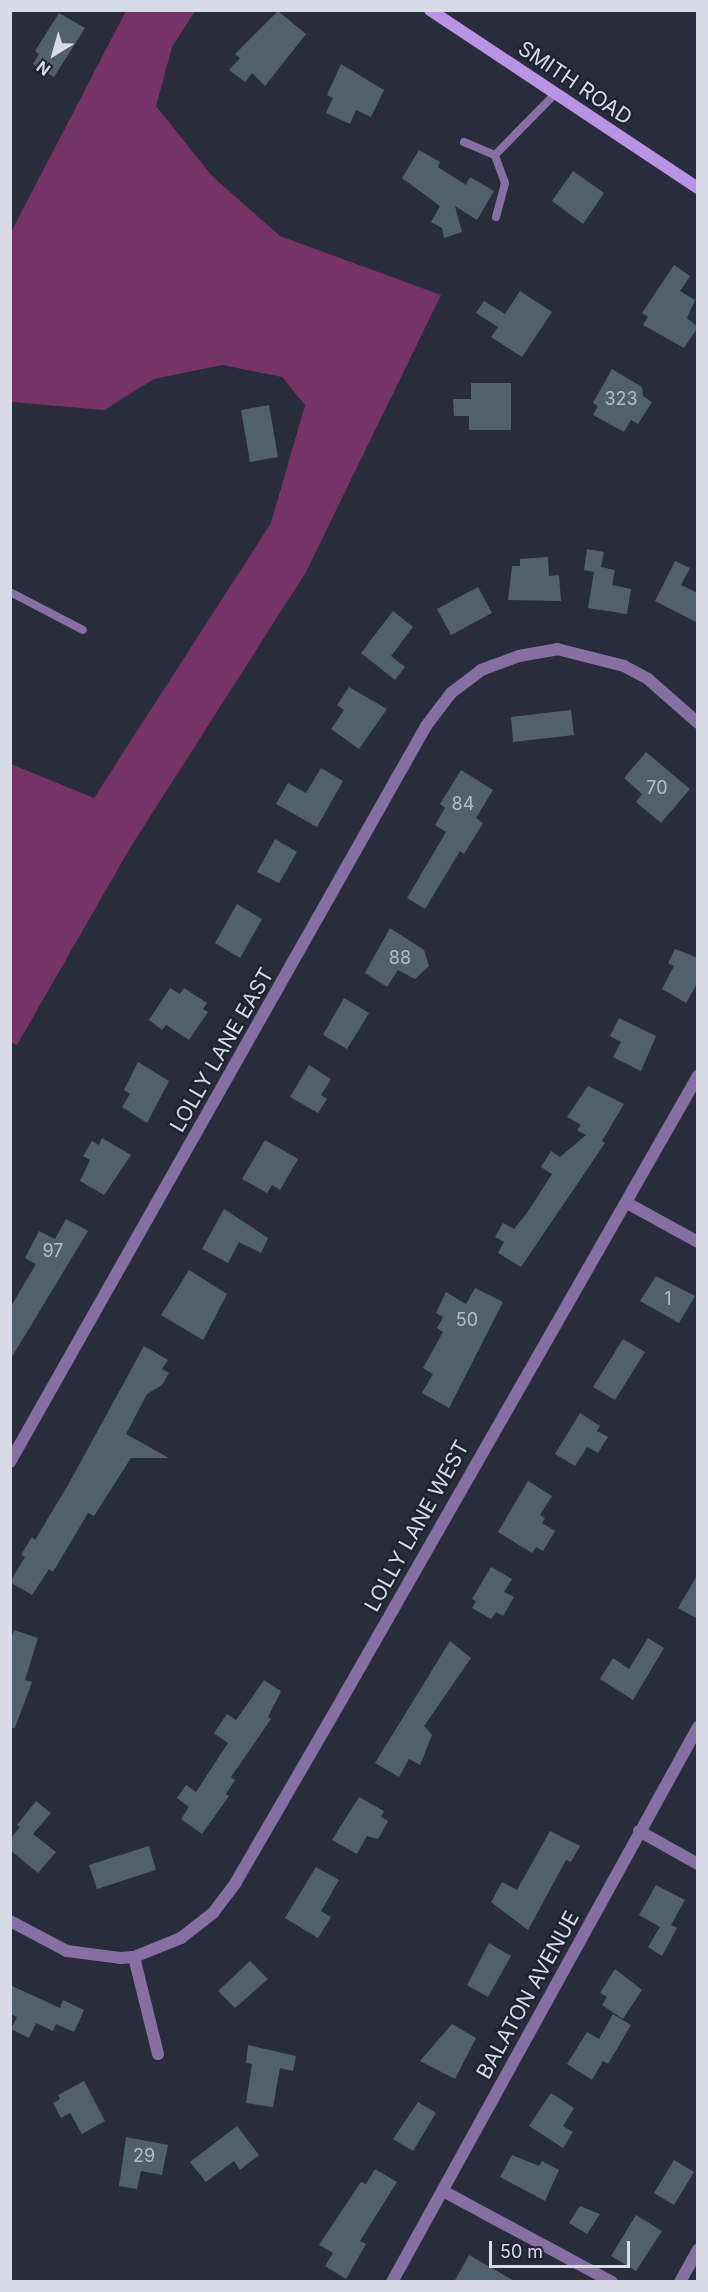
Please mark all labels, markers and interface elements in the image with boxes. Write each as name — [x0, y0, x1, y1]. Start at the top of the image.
north arrow — [24, 24, 84, 84]
street label: SMITH ROAD — [513, 36, 637, 130]
text: N — [32, 57, 54, 80]
house number: 323 — [604, 388, 638, 410]
house number: 70 — [646, 777, 668, 799]
house number: 84 — [452, 793, 474, 815]
house number: 88 — [389, 947, 411, 969]
street label: LOLLY LANE EAST — [165, 963, 279, 1137]
house number: 97 — [43, 1240, 63, 1262]
house number: 1 — [664, 1288, 672, 1310]
house number: 50 — [456, 1309, 478, 1331]
street label: LOLLY LANE WEST — [360, 1436, 474, 1616]
street label: BALATON AVENUE — [471, 1907, 585, 2083]
house number: 29 — [133, 2145, 155, 2167]
scale bar — [492, 2229, 633, 2267]
text: 50 m — [500, 2241, 543, 2262]

